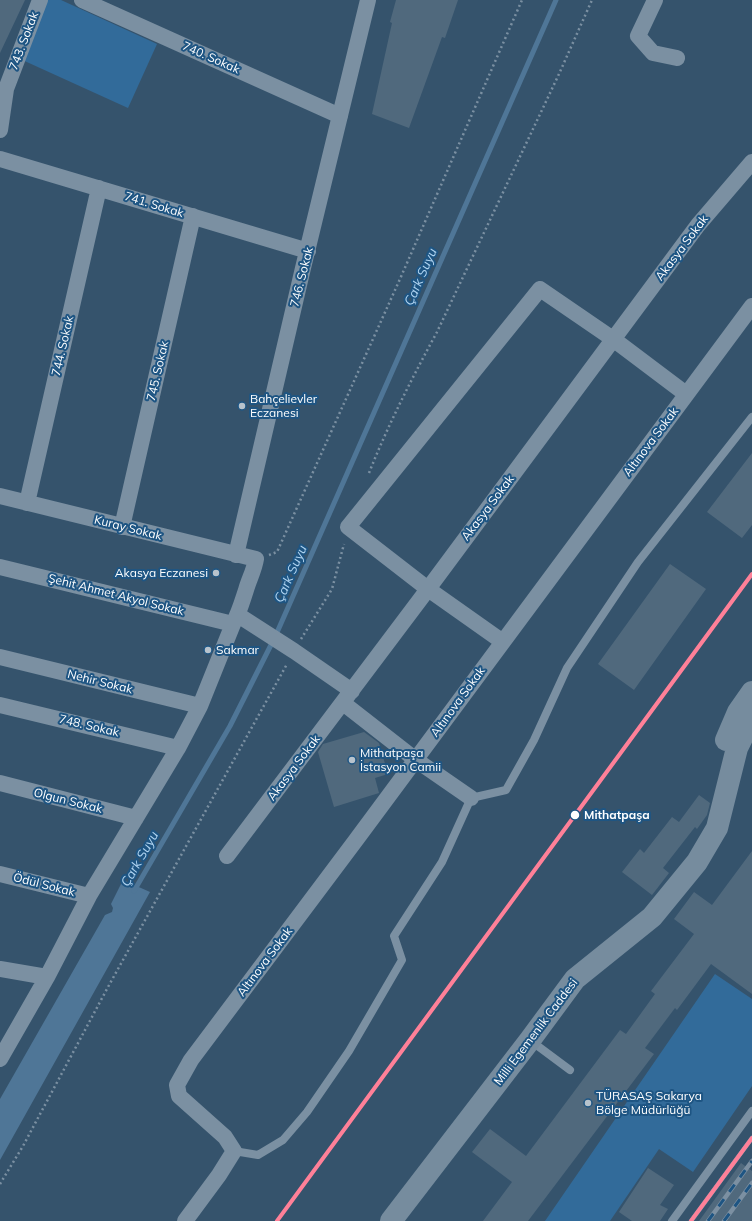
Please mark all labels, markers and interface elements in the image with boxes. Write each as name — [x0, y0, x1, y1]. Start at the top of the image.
street label: 743. Sokak — [6, 10, 42, 72]
street label: 740. Sokak — [180, 39, 242, 77]
street label: 741. Sokak — [123, 189, 185, 221]
street label: Akasya Sokak — [653, 212, 711, 284]
street label: 746. Sokak — [288, 246, 316, 308]
water label: Çark Suyu — [401, 246, 441, 308]
street label: 744. Sokak — [49, 315, 77, 377]
street label: 745. Sokak — [144, 340, 172, 402]
place label: Bahçelievler Eczanesi — [250, 392, 317, 420]
marker: Bahçelievler Eczanesi — [237, 401, 247, 411]
street label: Altınova Sokak — [620, 405, 682, 479]
street label: Akasya Sokak — [459, 472, 517, 544]
street label: Kuray Sokak — [93, 513, 163, 543]
water label: Çark Suyu — [271, 543, 311, 605]
place label: Akasya Eczanesi — [115, 566, 208, 580]
marker: Akasya Eczanesi — [211, 568, 221, 578]
street label: Şehit Ahmet Akyol Sokak — [47, 571, 185, 619]
place label: Sakmar — [216, 643, 259, 657]
marker: Sakmar — [203, 645, 213, 655]
street label: Altınova Sokak — [428, 664, 488, 740]
street label: Nehir Sokak — [66, 667, 134, 697]
street label: 748. Sokak — [58, 712, 120, 740]
street label: Akasya Sokak — [265, 732, 323, 804]
place label: Mithatpaşa İstasyon Camii — [360, 746, 441, 774]
marker: Mithatpaşa İstasyon Camii — [347, 755, 357, 765]
street label: Olgun Sokak — [32, 786, 104, 816]
place label: Mithatpaşa — [584, 808, 650, 822]
marker: Mithatpaşa — [569, 809, 581, 821]
water label: Çark Suyu — [118, 829, 162, 889]
street label: Ödül Sokak — [12, 870, 76, 900]
street label: Altınova Sokak — [234, 925, 296, 999]
street label: Milli Egemenlik Caddesi — [491, 976, 581, 1088]
place label: TÜRASAŞ Sakarya Bölge Müdürlüğü — [596, 1089, 702, 1117]
marker: TÜRASAŞ Sakarya Bölge Müdürlüğü — [583, 1098, 593, 1108]

